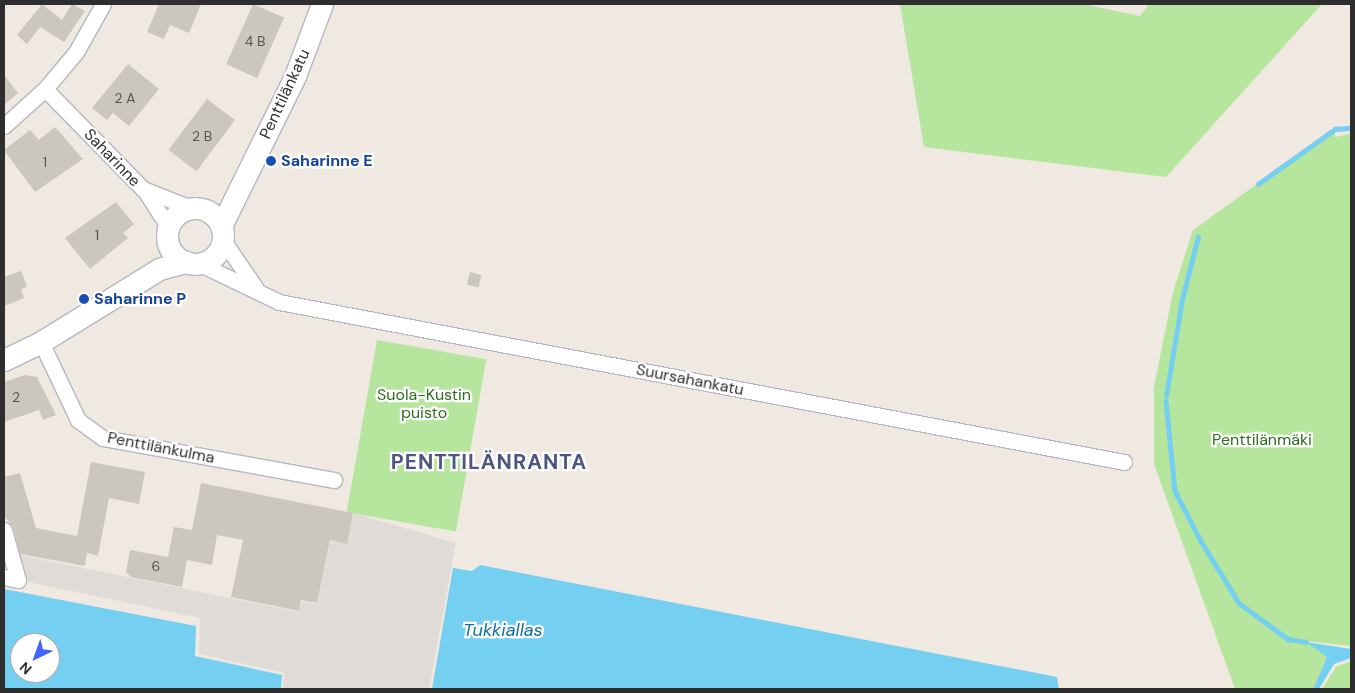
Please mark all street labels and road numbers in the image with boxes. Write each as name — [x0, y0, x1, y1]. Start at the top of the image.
street label: Penttilänkatu — [256, 46, 314, 142]
street label: Saharinne — [80, 125, 144, 191]
street label: Suursahankatu — [635, 360, 745, 400]
street label: Penttilänkulma — [106, 428, 216, 468]

